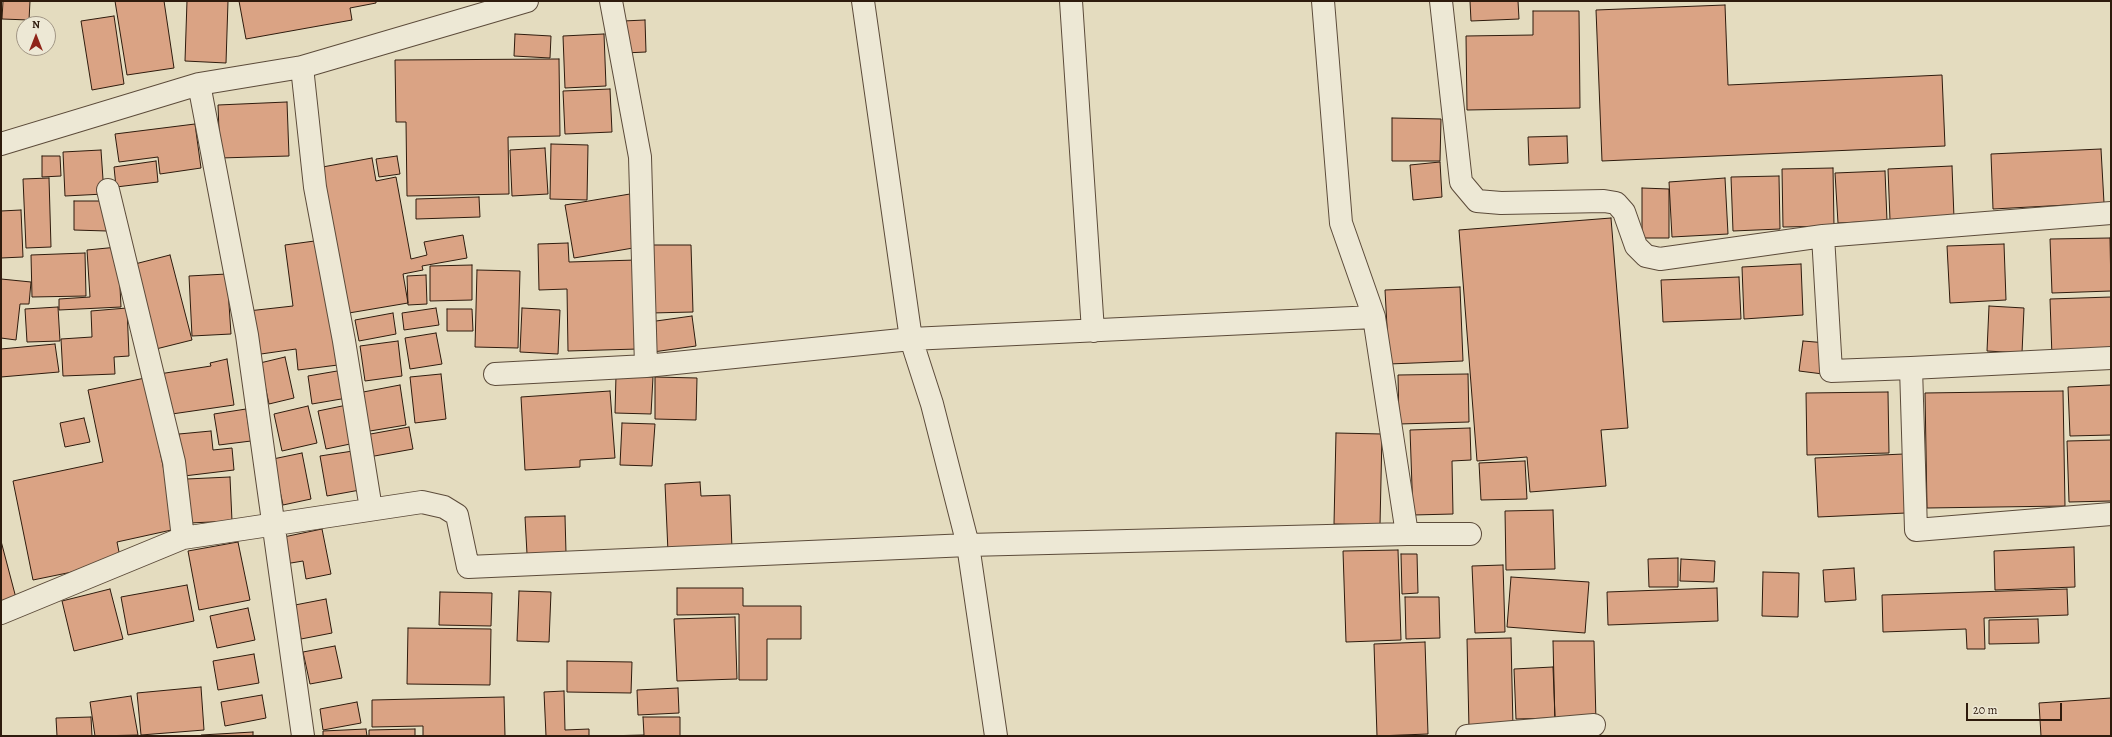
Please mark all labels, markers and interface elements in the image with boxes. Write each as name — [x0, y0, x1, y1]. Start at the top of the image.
north arrow — [16, 16, 56, 56]
text: N — [32, 17, 40, 32]
scale bar — [1968, 695, 2064, 721]
text: 20 m — [1973, 702, 1997, 718]

